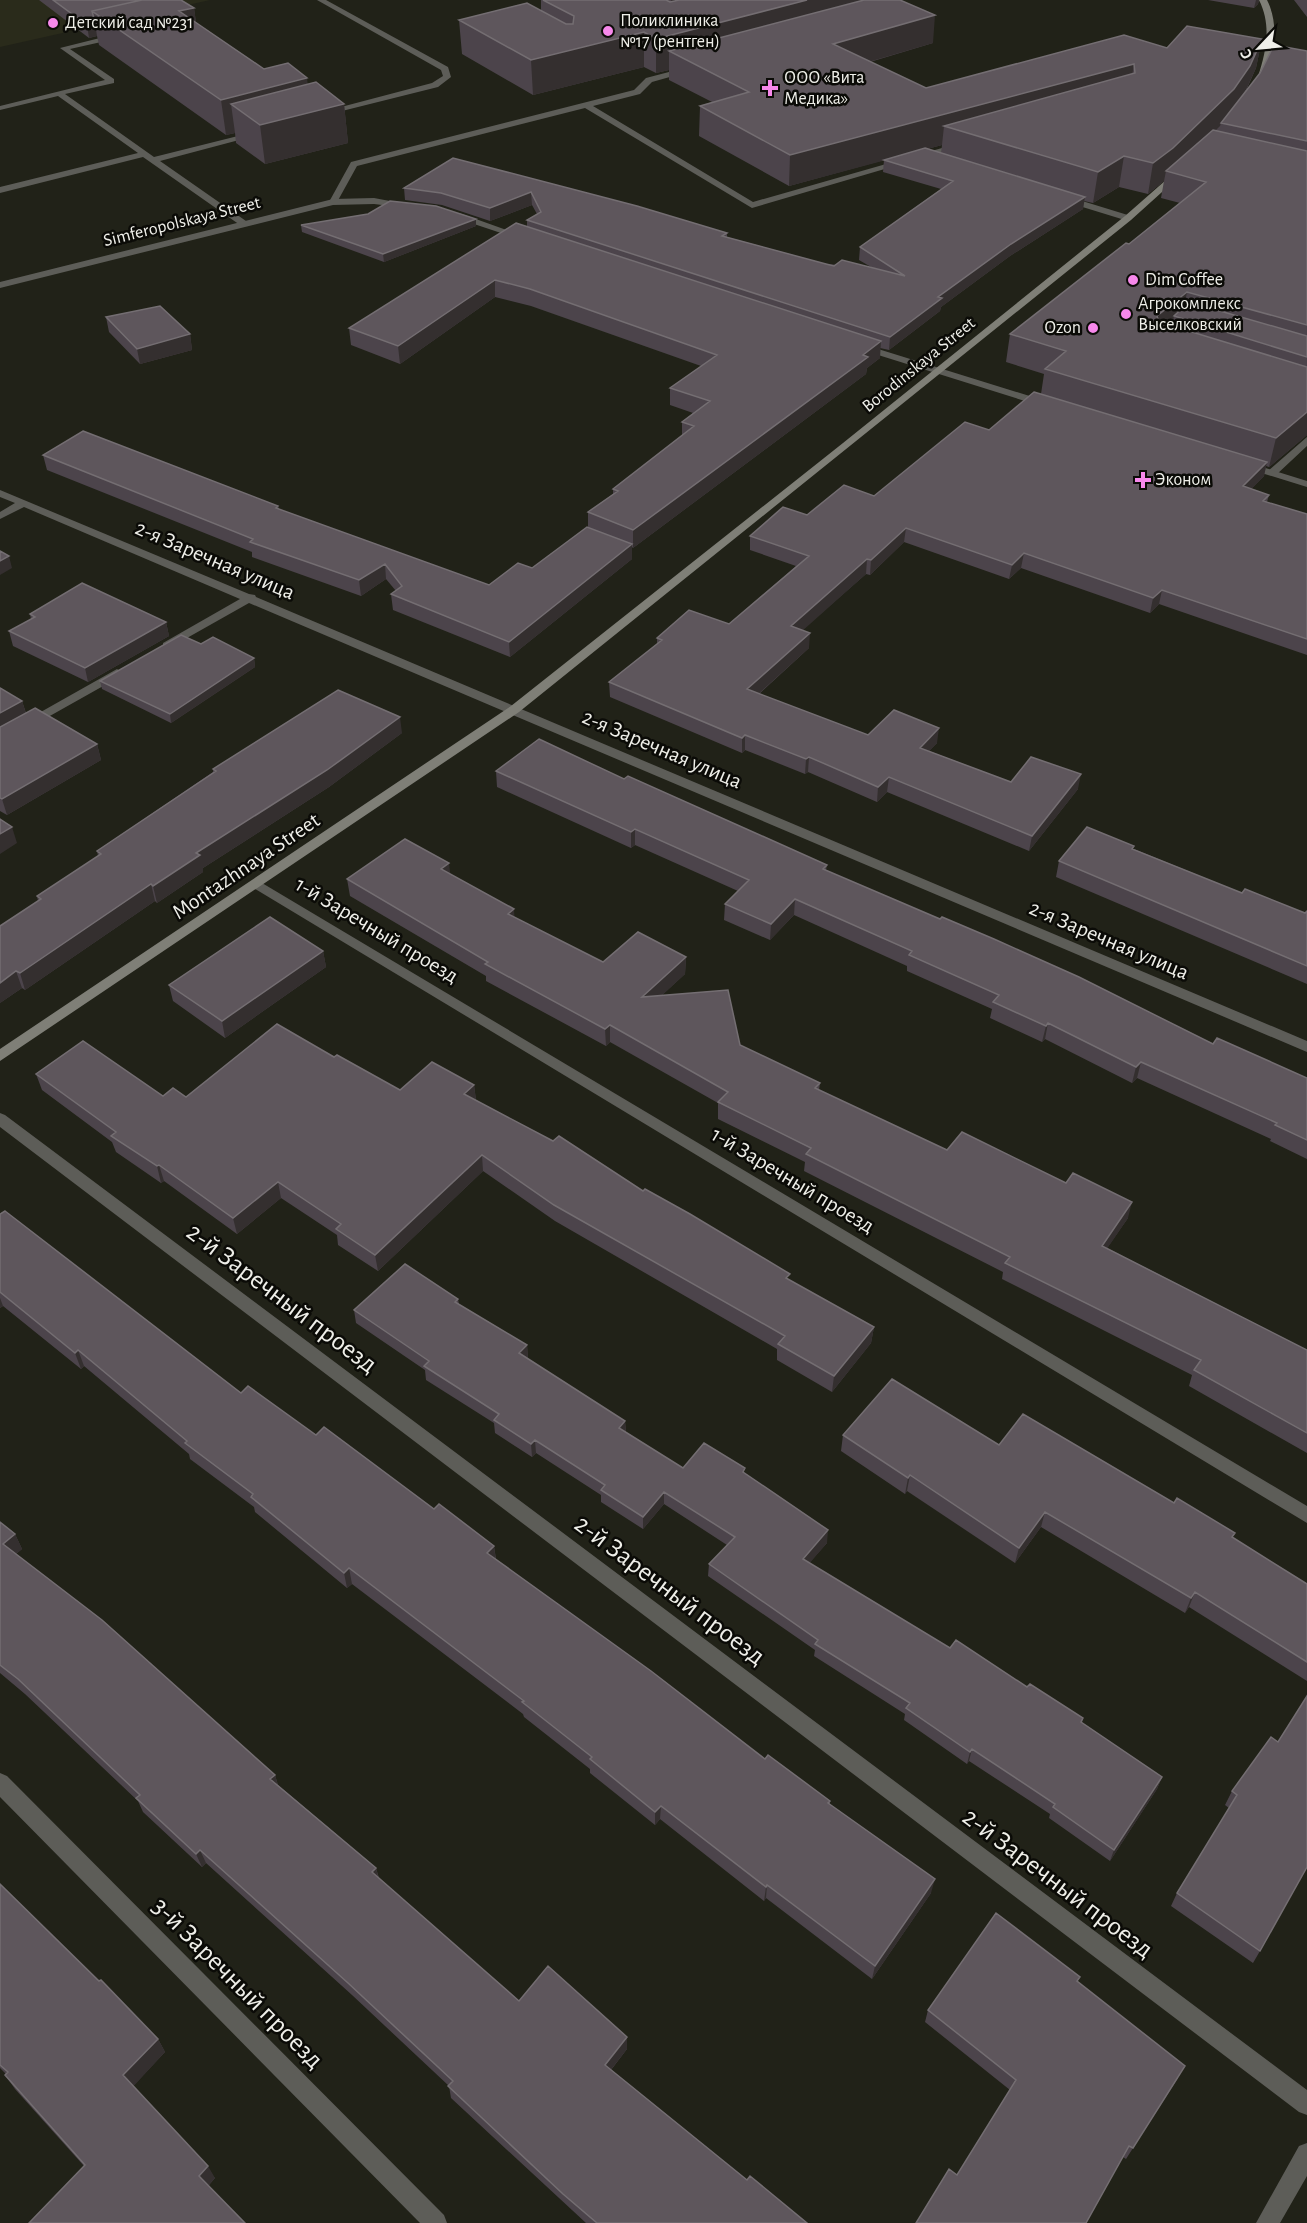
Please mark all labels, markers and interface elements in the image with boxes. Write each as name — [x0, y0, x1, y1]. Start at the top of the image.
place label: Поликлиника №17 (рентген) — [620, 12, 720, 51]
place label: Детский сад №231 — [65, 14, 193, 32]
marker: Детский сад №231 — [46, 16, 60, 30]
north arrow — [1229, 18, 1289, 78]
marker: Поликлиника №17 (рентген) — [601, 24, 615, 38]
text: С — [1237, 47, 1256, 62]
place label: ООО «Вита Медика» — [784, 69, 865, 108]
marker: ООО «Вита Медика» — [761, 79, 779, 97]
street label: Simferopolskaya Street — [102, 194, 263, 250]
place label: Dim Coffee — [1145, 271, 1223, 289]
marker: Dim Coffee — [1126, 273, 1140, 287]
place label: Агрокомплекс Выселковский — [1138, 295, 1242, 334]
marker: Агрокомплекс Выселковский — [1119, 307, 1133, 321]
street label: Borodinskaya Street — [859, 314, 979, 416]
place label: Ozon — [1044, 319, 1081, 337]
marker: Ozon — [1086, 321, 1100, 335]
place label: Эконом — [1155, 471, 1211, 489]
marker: Эконом — [1136, 473, 1150, 487]
street label: 2-я Заречная улица — [132, 516, 298, 604]
street label: 2-я Заречная улица — [579, 705, 745, 793]
street label: Montazhnaya Street — [168, 809, 324, 923]
street label: 1-й Заречный проезд — [292, 873, 462, 987]
street label: 2-я Заречная улица — [1026, 896, 1192, 984]
street label: 1-й Заречный проезд — [708, 1123, 878, 1237]
street label: 2-й Заречный проезд — [182, 1218, 382, 1378]
street label: 2-й Заречный проезд — [570, 1510, 770, 1670]
street label: 2-й Заречный проезд — [958, 1803, 1158, 1963]
street label: 3-й Заречный проезд — [147, 1892, 329, 2074]

